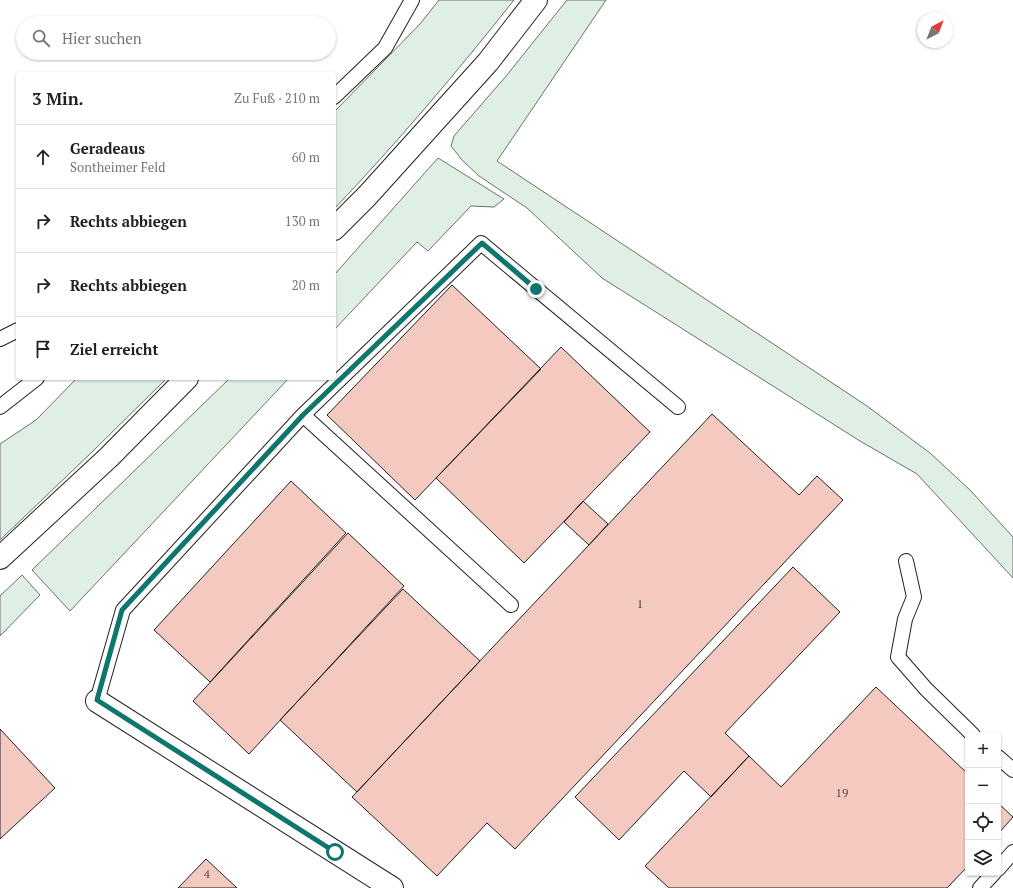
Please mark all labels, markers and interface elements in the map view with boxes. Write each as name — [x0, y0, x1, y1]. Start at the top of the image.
north arrow — [917, 12, 953, 48]
search box — [16, 16, 336, 60]
icon: search — [30, 27, 52, 49]
text: Hier suchen — [62, 28, 142, 48]
text: 3 Min. — [32, 87, 84, 110]
text: Zu Fuß · 210 m — [234, 89, 320, 107]
text: Geradeaus — [70, 138, 145, 158]
icon: ahead — [32, 146, 54, 168]
text: 60 m — [292, 148, 320, 166]
text: Sontheimer Feld — [70, 158, 165, 176]
icon: right — [32, 210, 54, 232]
text: Rechts abbiegen — [70, 211, 187, 231]
text: 130 m — [285, 212, 320, 230]
icon: right — [32, 274, 54, 296]
text: Rechts abbiegen — [70, 275, 187, 295]
text: 20 m — [292, 276, 320, 294]
route end — [527, 280, 545, 298]
icon: arrive — [32, 338, 54, 360]
text: Ziel erreicht — [70, 339, 158, 359]
house number: 1 — [637, 596, 643, 611]
map controls — [965, 732, 1001, 876]
button: + — [965, 732, 1001, 768]
button: − — [965, 768, 1001, 804]
house number: 19 — [836, 785, 848, 800]
button: locate — [965, 804, 1001, 840]
button: layers — [965, 840, 1001, 876]
route start — [326, 843, 344, 861]
house number: 4 — [204, 866, 211, 881]

